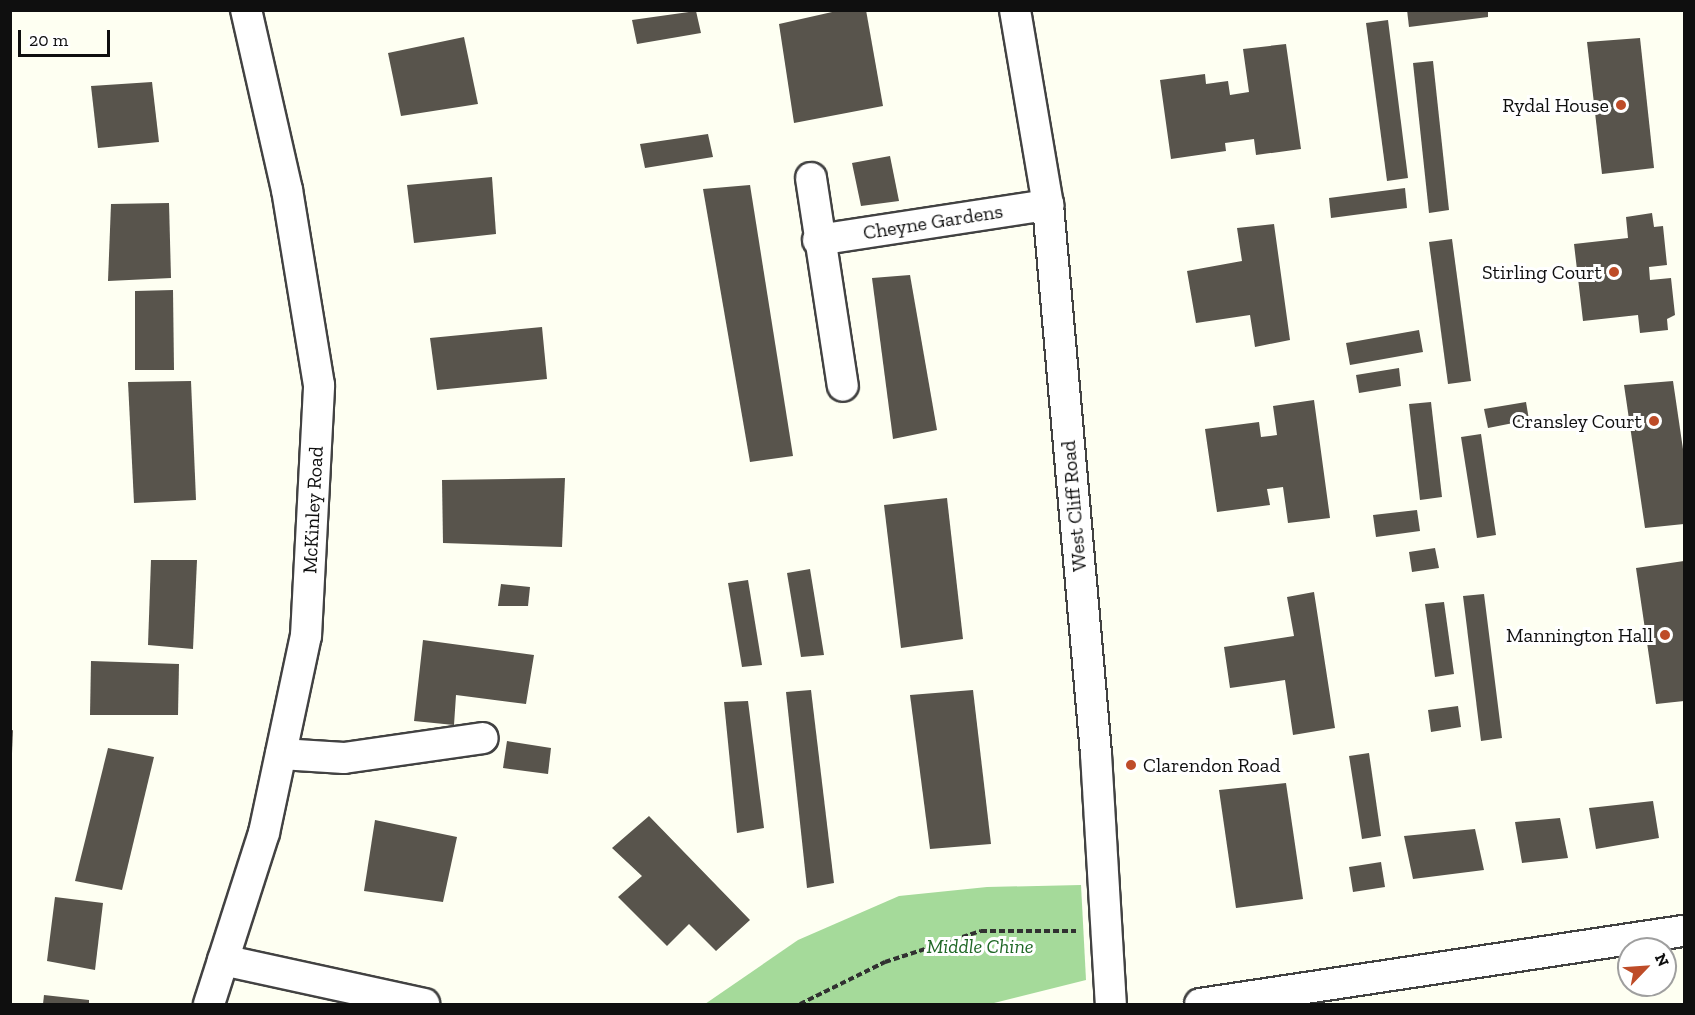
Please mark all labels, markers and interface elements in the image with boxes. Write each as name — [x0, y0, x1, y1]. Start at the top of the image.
scale bar — [21, 18, 112, 56]
text: 20 m — [29, 29, 68, 51]
place label: Rydal House — [1502, 93, 1609, 117]
marker: Rydal House — [1614, 98, 1628, 112]
street label: Cheyne Gardens — [861, 199, 1005, 245]
place label: Stirling Court — [1482, 260, 1602, 284]
marker: Stirling Court — [1607, 265, 1621, 279]
place label: Cransley Court — [1511, 409, 1642, 433]
marker: Cransley Court — [1647, 414, 1661, 428]
street label: West Cliff Road — [1056, 439, 1092, 573]
street label: McKinley Road — [298, 445, 328, 575]
place label: Mannington Hall — [1506, 623, 1653, 647]
marker: Mannington Hall — [1658, 628, 1672, 642]
place label: Clarendon Road — [1143, 753, 1280, 777]
marker: Clarendon Road — [1124, 758, 1138, 772]
park label: Middle Chine — [926, 934, 1034, 958]
north arrow — [1617, 937, 1677, 997]
text: N — [1651, 950, 1673, 970]

